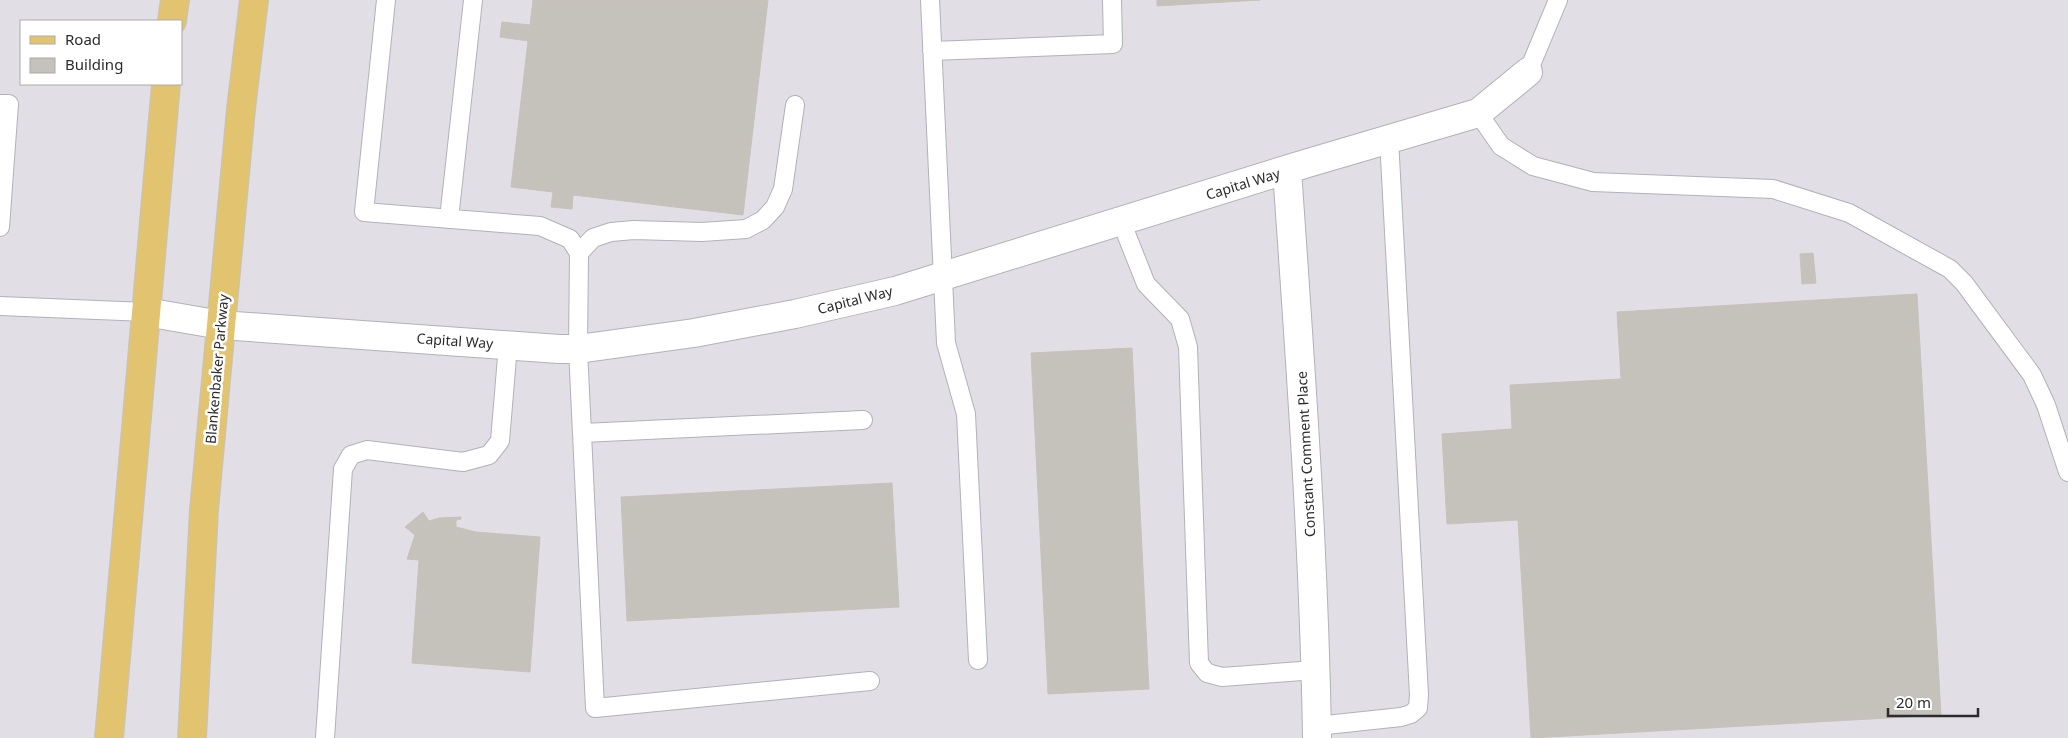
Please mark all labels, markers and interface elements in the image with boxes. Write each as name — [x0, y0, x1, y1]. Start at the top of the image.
legend — [20, 20, 182, 85]
text: Road — [65, 29, 101, 49]
text: Building — [65, 54, 123, 74]
street label: Capital Way — [1203, 163, 1283, 204]
street label: Capital Way — [815, 281, 895, 318]
street label: Blankenbaker Parkway — [200, 293, 233, 445]
street label: Capital Way — [416, 328, 495, 353]
street label: Constant Comment Place — [1292, 370, 1319, 538]
scale bar — [1888, 686, 1978, 718]
text: 20 m — [1896, 692, 1931, 712]

